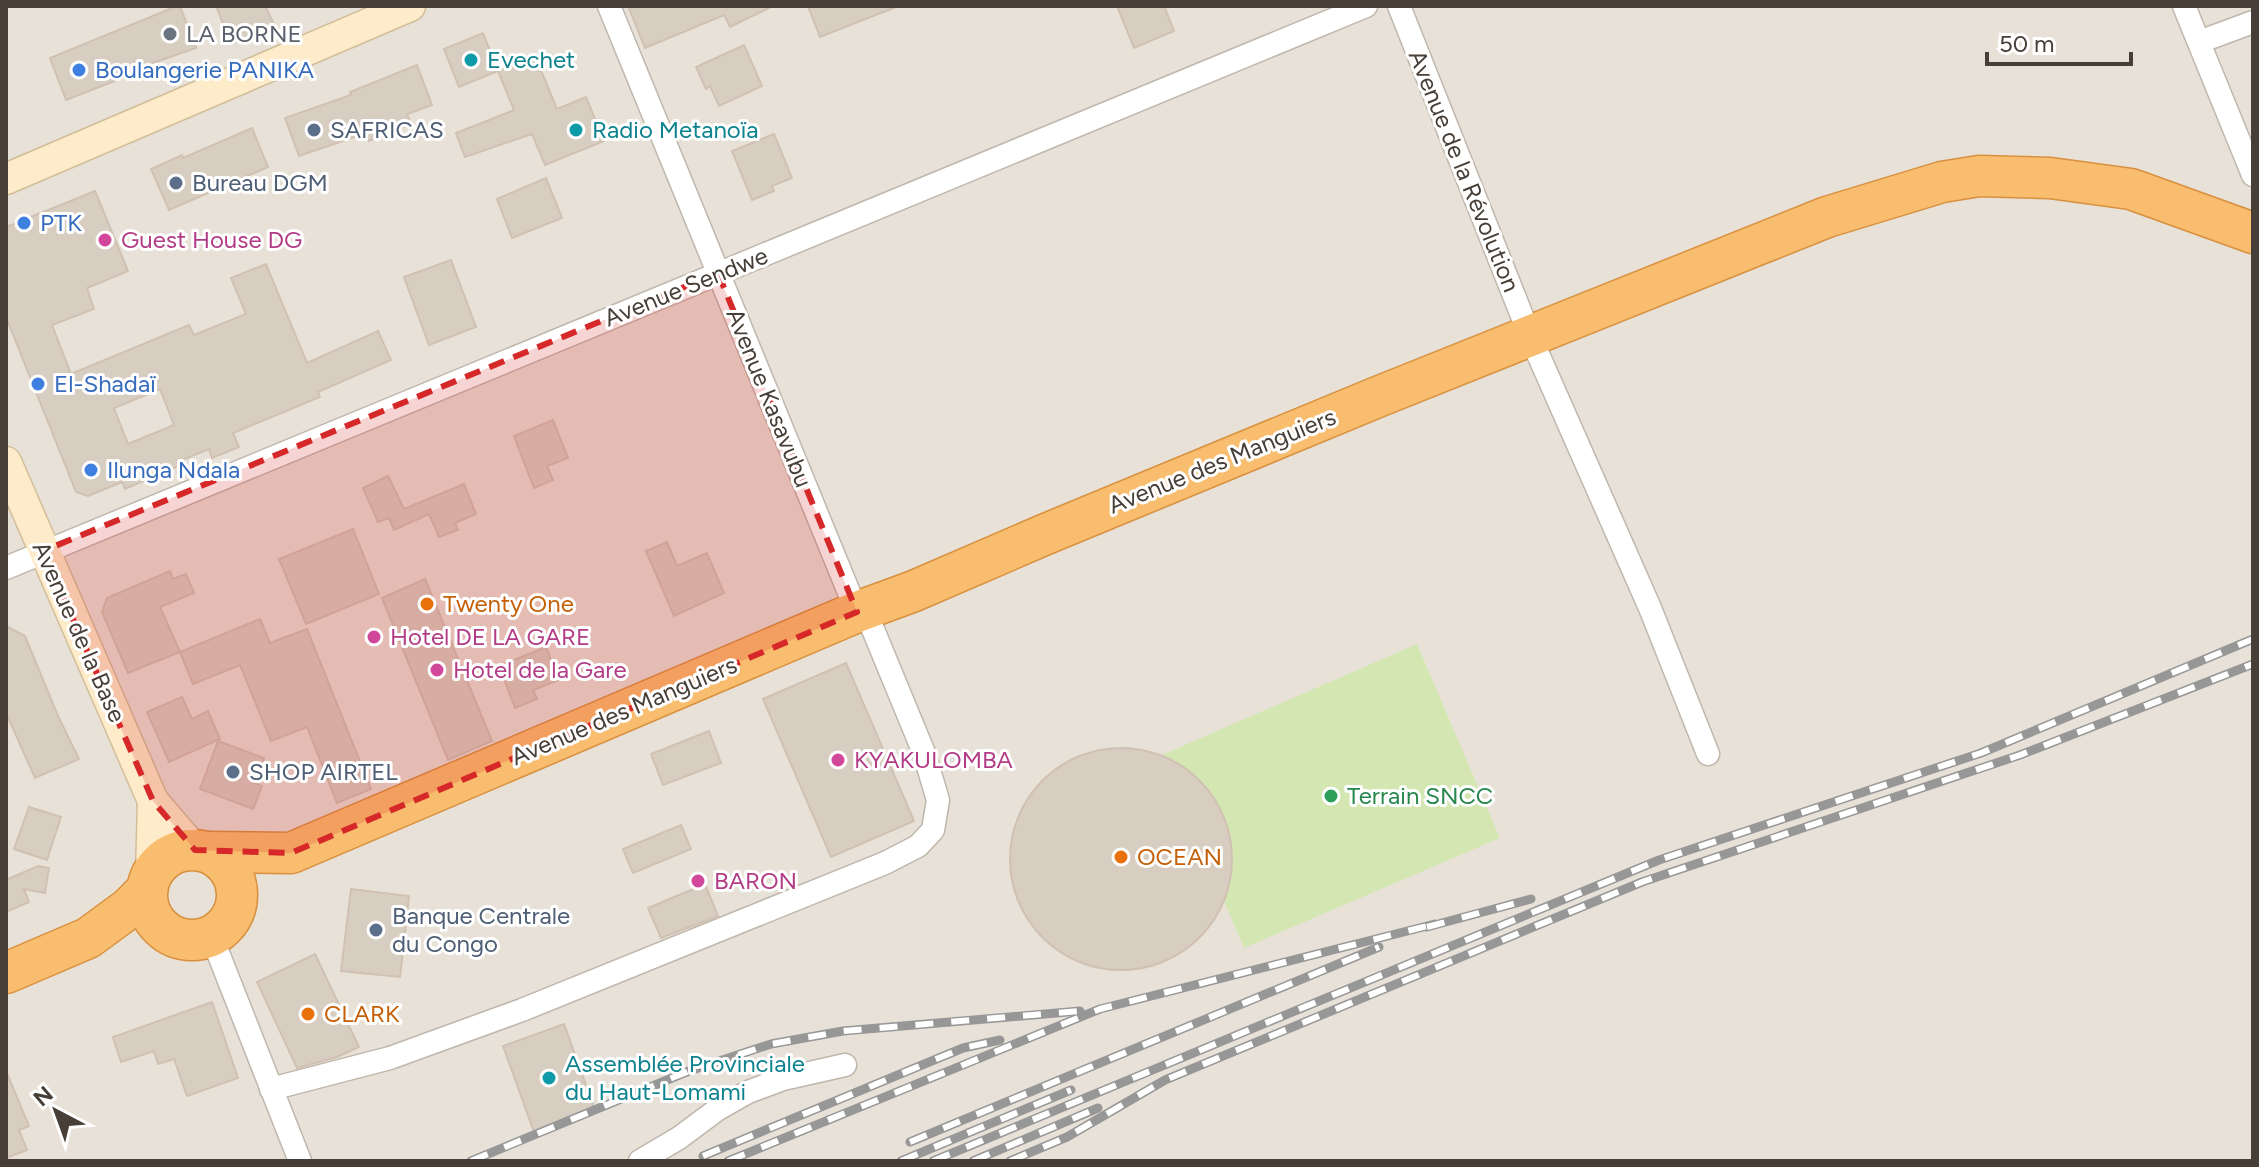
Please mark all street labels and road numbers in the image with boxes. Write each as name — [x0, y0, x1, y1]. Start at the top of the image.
street label: Avenue de la Révolution — [1403, 46, 1526, 296]
street label: Avenue Sendwe — [600, 240, 772, 333]
street label: Avenue Kasavubu — [720, 304, 819, 491]
street label: Avenue des Manguiers — [1104, 402, 1340, 519]
street label: Avenue de la Base — [27, 537, 132, 727]
street label: Avenue des Manguiers — [506, 650, 741, 771]

